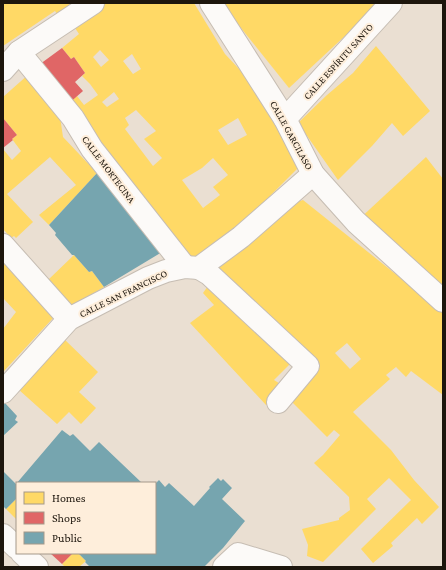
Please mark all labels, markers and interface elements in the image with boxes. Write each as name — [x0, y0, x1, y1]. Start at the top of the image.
street label: CALLE ESPÍRITU SANTO — [301, 21, 376, 102]
street label: CALLE GARCILASO — [268, 99, 315, 172]
street label: CALLE MORTECINA — [80, 134, 138, 205]
street label: CALLE SAN FRANCISCO — [78, 267, 169, 319]
legend — [16, 482, 156, 554]
text: Homes — [52, 491, 86, 505]
text: Shops — [52, 511, 81, 525]
text: Public — [52, 531, 82, 545]

